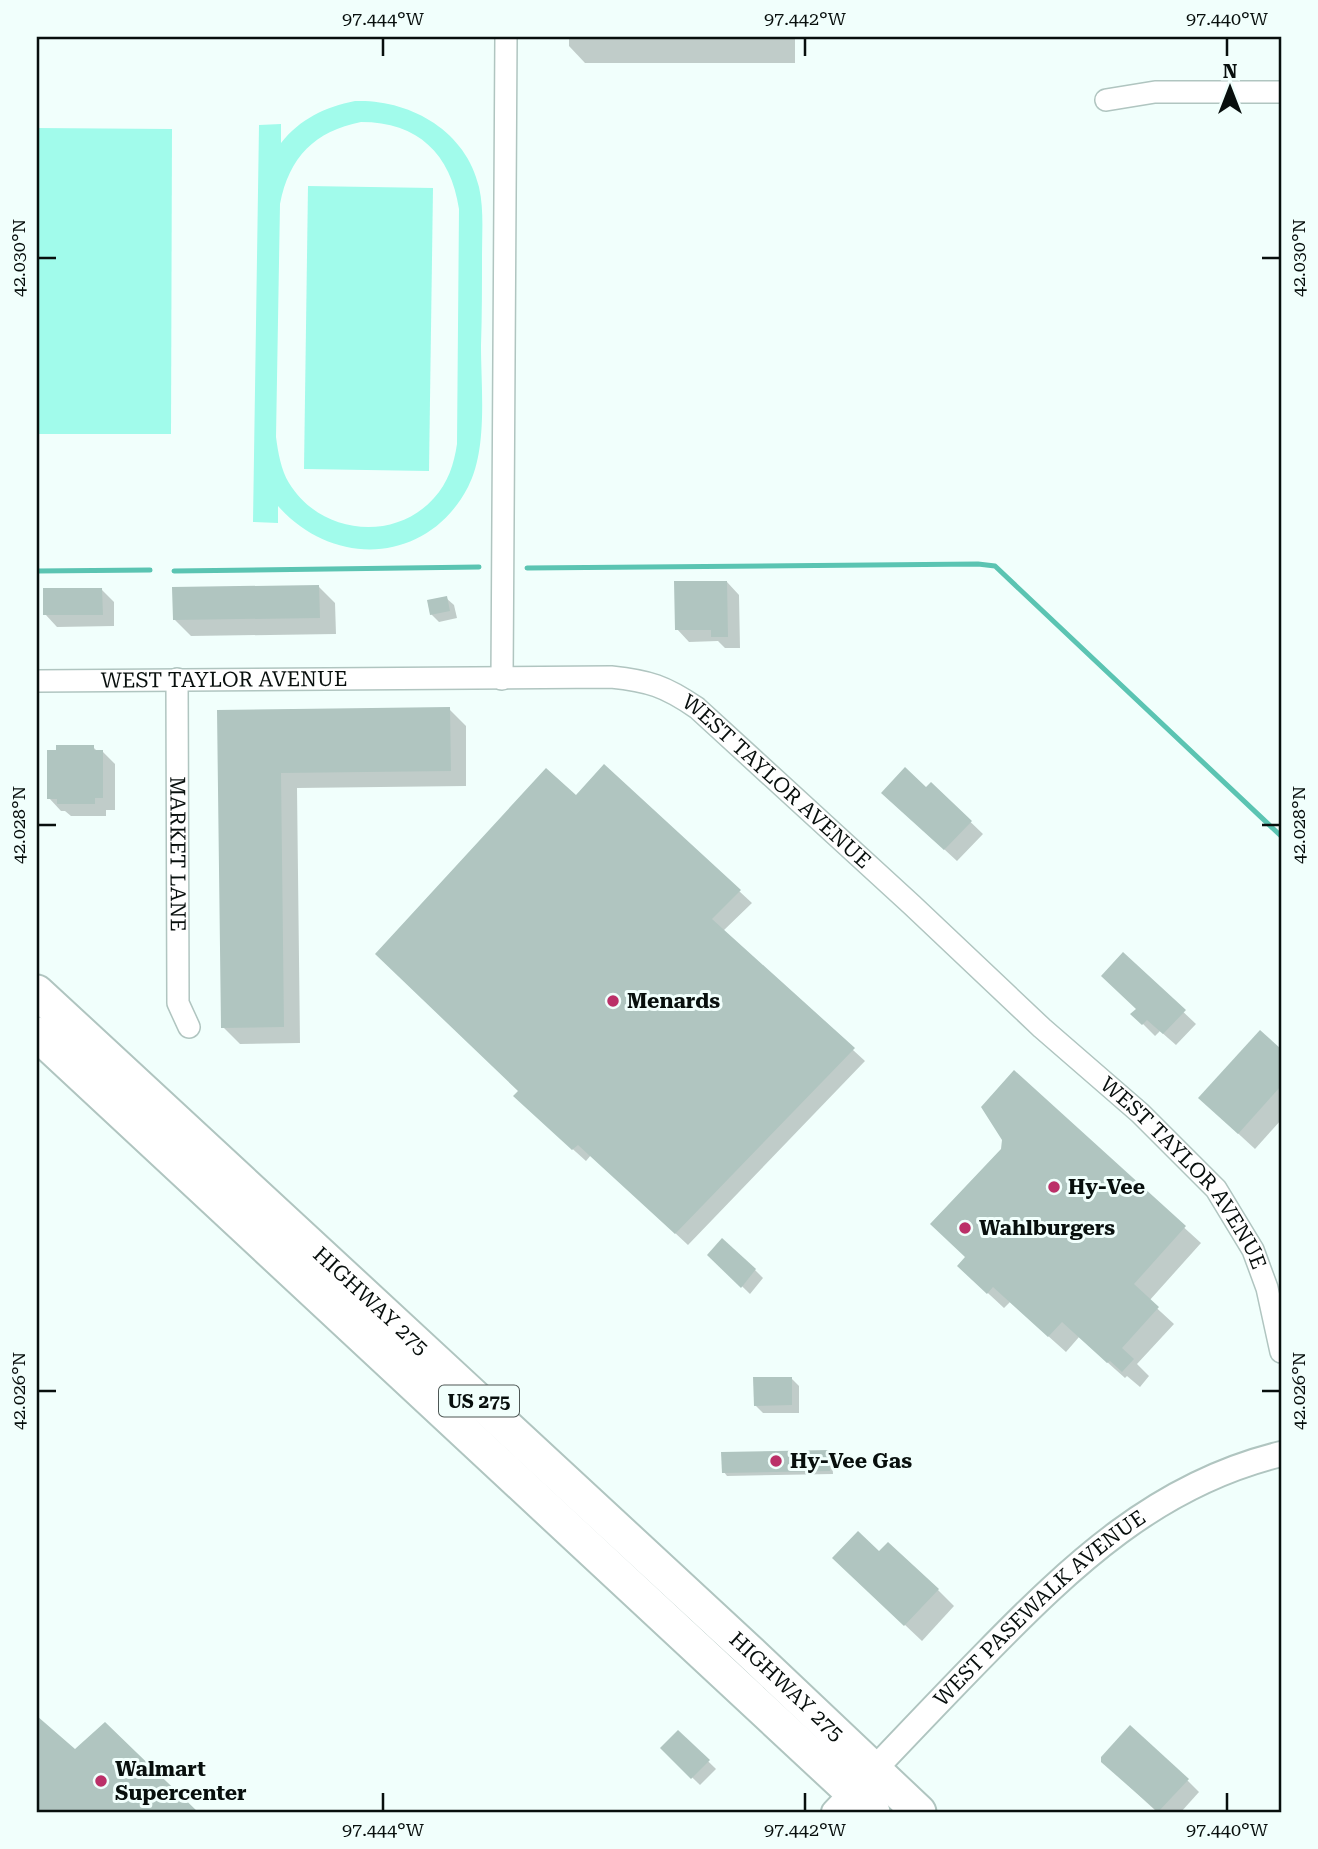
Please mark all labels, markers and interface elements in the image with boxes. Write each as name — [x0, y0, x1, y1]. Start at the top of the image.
text: 97.444°W — [342, 8, 425, 29]
text: 97.442°W — [764, 8, 847, 29]
text: 97.440°W — [1186, 8, 1269, 29]
north arrow — [1196, 52, 1266, 122]
text: N — [1223, 60, 1238, 83]
text: 42.030°N — [8, 219, 29, 297]
text: 42.030°N — [1288, 219, 1309, 297]
street label: WEST TAYLOR AVENUE — [101, 667, 347, 693]
street label: WEST TAYLOR AVENUE — [678, 689, 876, 873]
street label: MARKET LANE — [165, 776, 190, 932]
text: 42.028°N — [8, 786, 29, 864]
text: 42.028°N — [1288, 786, 1309, 864]
place label: Menards — [627, 989, 720, 1013]
marker: Menards — [605, 993, 621, 1009]
street label: WEST TAYLOR AVENUE — [1096, 1072, 1271, 1272]
place label: Hy-Vee — [1068, 1175, 1145, 1199]
marker: Hy-Vee — [1046, 1179, 1062, 1195]
place label: Wahlburgers — [979, 1216, 1115, 1240]
marker: Wahlburgers — [957, 1220, 973, 1236]
street label: HIGHWAY 275 — [308, 1242, 433, 1360]
text: 42.026°N — [8, 1352, 29, 1430]
text: 42.026°N — [1288, 1352, 1309, 1430]
road number: US 275 — [439, 1386, 519, 1416]
place label: Hy-Vee Gas — [790, 1449, 912, 1473]
marker: Hy-Vee Gas — [768, 1453, 784, 1469]
street label: WEST PASEWALK AVENUE — [929, 1505, 1150, 1711]
street label: HIGHWAY 275 — [724, 1627, 849, 1746]
place label: Walmart Supercenter — [115, 1757, 247, 1805]
marker: Walmart Supercenter — [93, 1773, 109, 1789]
text: 97.444°W — [342, 1819, 425, 1840]
text: 97.442°W — [764, 1819, 847, 1840]
text: 97.440°W — [1186, 1819, 1269, 1840]

